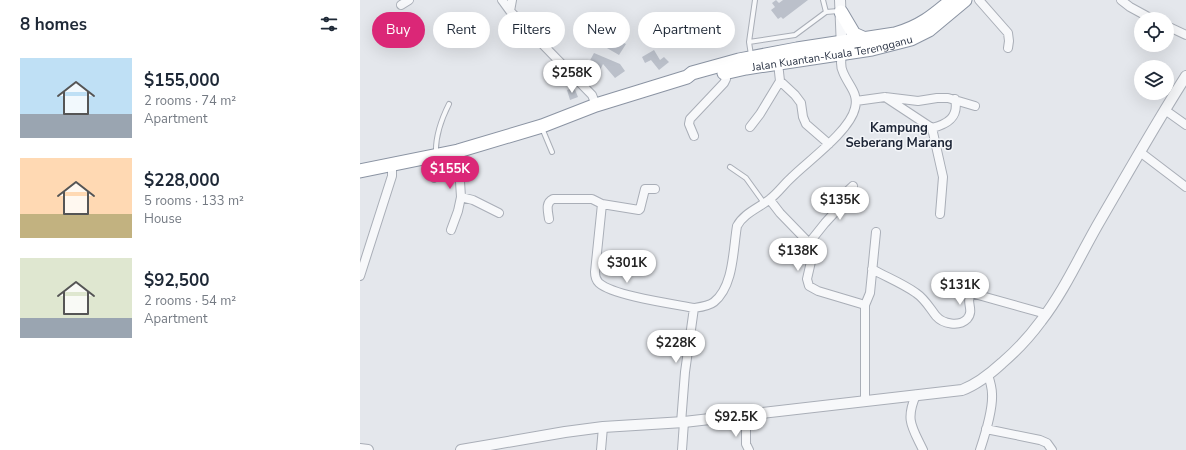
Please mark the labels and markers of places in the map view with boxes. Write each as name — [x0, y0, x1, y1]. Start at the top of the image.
pin: $258K — [544, 60, 600, 94]
pin: $155K — [422, 156, 478, 190]
pin: $135K — [812, 187, 868, 221]
pin: $138K — [770, 238, 826, 272]
pin: $301K — [599, 250, 655, 284]
pin: $131K — [932, 272, 988, 306]
pin: $228K — [648, 330, 704, 364]
pin: $92.5K — [703, 404, 769, 438]

